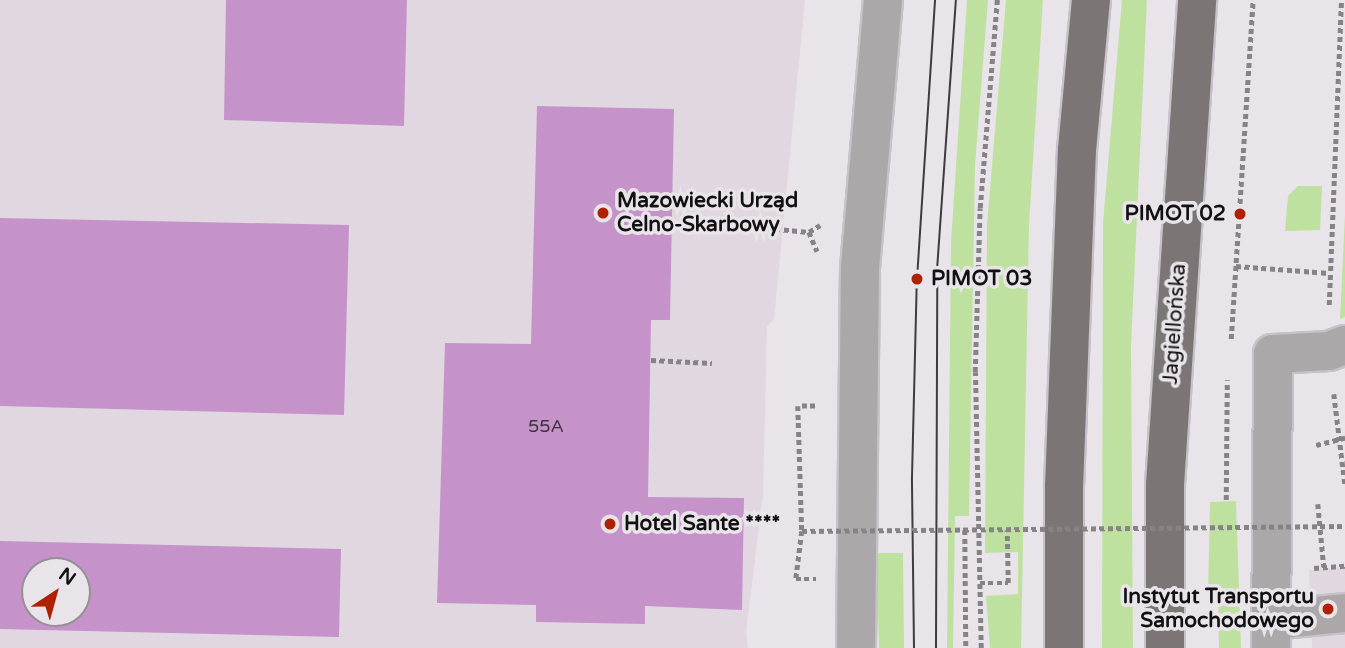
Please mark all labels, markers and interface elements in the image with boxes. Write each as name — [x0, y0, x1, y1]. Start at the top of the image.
place label: Mazowiecki Urząd Celno-Skarbowy — [617, 188, 798, 238]
place label: PIMOT 02 — [1125, 201, 1226, 227]
marker: Mazowiecki Urząd Celno-Skarbowy — [595, 205, 611, 221]
marker: PIMOT 02 — [1232, 206, 1248, 222]
street label: Jagiellońska — [1158, 263, 1192, 385]
place label: PIMOT 03 — [931, 266, 1032, 292]
marker: PIMOT 03 — [909, 271, 925, 287]
house number: 55A — [528, 415, 564, 437]
place label: Hotel Sante **** — [624, 511, 780, 537]
marker: Hotel Sante **** — [602, 516, 618, 532]
north arrow — [21, 557, 91, 627]
text: N — [55, 563, 80, 590]
place label: Instytut Transportu Samochodowego — [1122, 584, 1314, 634]
marker: Instytut Transportu Samochodowego — [1320, 601, 1336, 617]

